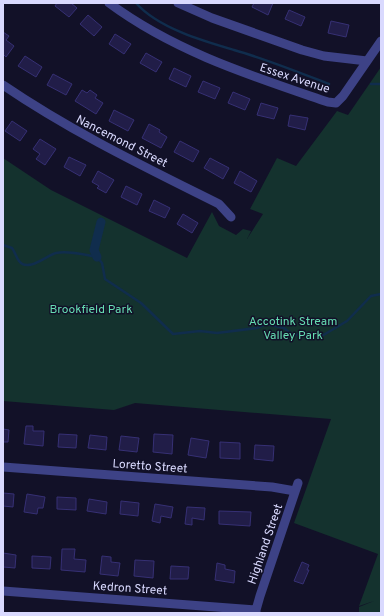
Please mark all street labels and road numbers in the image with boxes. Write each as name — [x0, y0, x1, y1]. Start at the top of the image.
street label: Essex Avenue — [258, 60, 332, 98]
street label: Nancemond Street — [73, 112, 170, 172]
street label: Loretto Street — [112, 456, 188, 478]
street label: Highland Street — [245, 502, 287, 587]
street label: Kedron Street — [92, 578, 168, 600]

